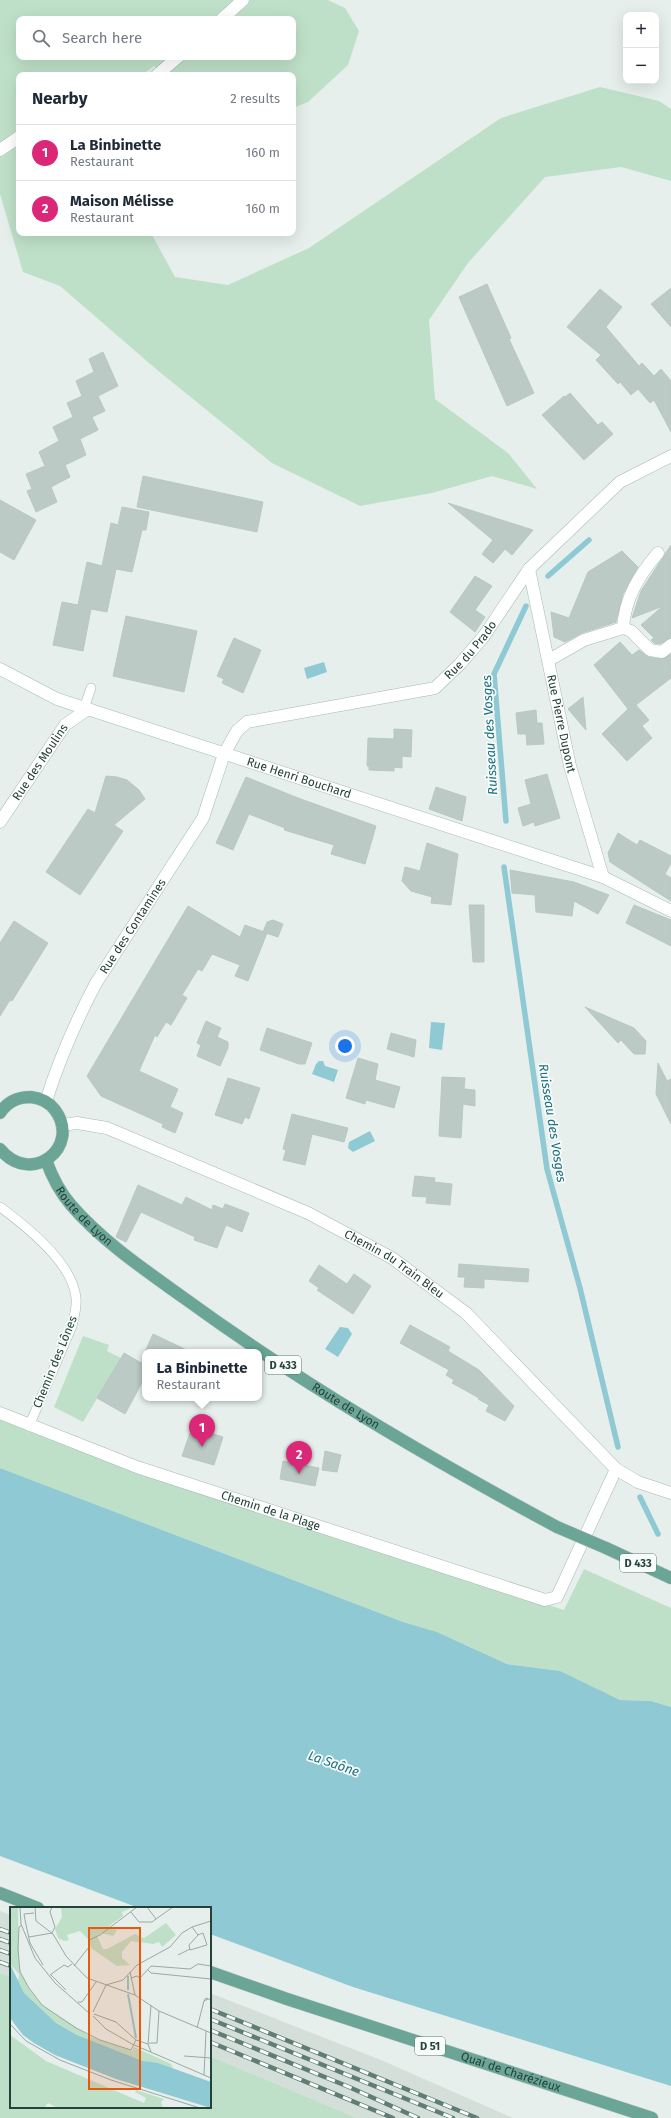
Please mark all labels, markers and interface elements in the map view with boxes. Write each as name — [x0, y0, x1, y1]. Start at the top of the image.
map controls — [623, 12, 659, 84]
button: + — [623, 12, 659, 48]
search box — [16, 16, 296, 60]
icon: search — [30, 27, 52, 49]
text: Search here — [62, 29, 142, 47]
button: − — [623, 48, 659, 84]
text: Nearby — [32, 88, 87, 109]
text: 2 results — [230, 91, 280, 106]
text: La Binbinette — [70, 136, 161, 154]
text: 1 — [42, 145, 48, 160]
text: 160 m — [246, 145, 280, 160]
text: Restaurant — [70, 154, 134, 169]
text: Maison Mélisse — [70, 192, 174, 210]
text: 2 — [42, 201, 48, 216]
text: 160 m — [246, 201, 280, 216]
text: Restaurant — [70, 210, 134, 225]
street label: Rue du Prado — [441, 618, 499, 682]
street label: Rue Pierre Dupont — [544, 673, 579, 775]
water label: Ruisseau des Vosges — [479, 675, 500, 795]
street label: Rue des Moulins — [9, 721, 71, 803]
street label: Rue Henri Bouchard — [245, 754, 353, 801]
street label: Rue des Contamines — [97, 876, 169, 976]
your location — [335, 1036, 355, 1056]
water label: Ruisseau des Vosges — [536, 1063, 569, 1183]
street label: Route de Lyon — [53, 1184, 115, 1249]
street label: Chemin du Train Bleu — [342, 1227, 447, 1301]
street label: Chemin des Lônes — [30, 1313, 80, 1410]
popup — [142, 1349, 262, 1401]
road number: D 433 — [265, 1356, 301, 1374]
text: La Binbinette — [156, 1359, 248, 1377]
text: Restaurant — [156, 1377, 220, 1392]
street label: Route de Lyon — [309, 1380, 382, 1432]
pin: 1 — [189, 1414, 215, 1447]
pin: 2 — [286, 1441, 312, 1474]
street label: Chemin de la Plage — [219, 1488, 322, 1533]
road number: D 433 — [620, 1554, 656, 1572]
water label: La Saône — [306, 1748, 362, 1779]
inset map — [10, 1907, 211, 2108]
road number: D 51 — [415, 2037, 445, 2055]
street label: Quai de Charézieux — [459, 2049, 563, 2095]

